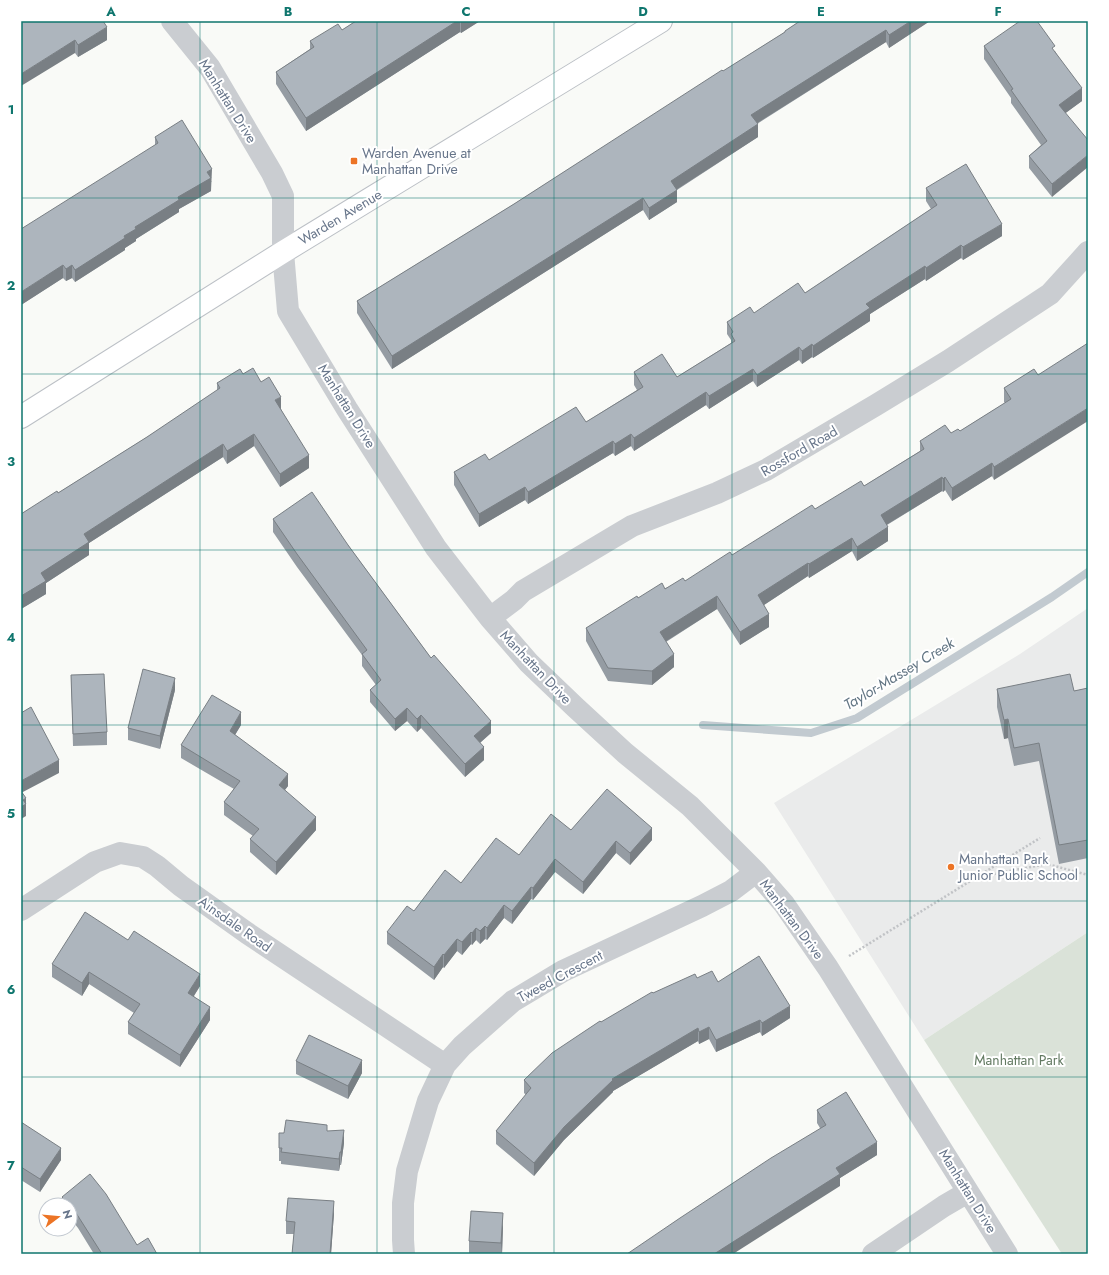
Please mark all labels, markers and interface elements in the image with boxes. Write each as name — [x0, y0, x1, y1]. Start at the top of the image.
text: A — [105, 2, 116, 21]
text: B — [284, 2, 293, 21]
text: C — [461, 2, 471, 21]
text: D — [638, 2, 648, 21]
text: E — [817, 2, 825, 21]
text: F — [994, 2, 1002, 21]
street label: Manhattan Drive — [194, 55, 262, 147]
text: 1 — [8, 100, 14, 119]
place label: Warden Avenue at Manhattan Drive — [362, 143, 471, 179]
marker: Warden Avenue at Manhattan Drive — [349, 156, 359, 166]
street label: Warden Avenue — [294, 184, 386, 250]
text: 2 — [7, 276, 15, 295]
street label: Manhattan Drive — [313, 360, 381, 452]
street label: Rossford Road — [757, 421, 841, 481]
text: 3 — [7, 452, 15, 471]
street label: Manhattan Drive — [496, 626, 576, 708]
text: 4 — [6, 628, 16, 647]
water label: Taylor-Massey Creek — [840, 632, 959, 716]
text: 5 — [7, 804, 15, 823]
place label: Manhattan Park Junior Public School — [957, 849, 1078, 885]
marker: Manhattan Park Junior Public School — [946, 862, 956, 872]
street label: Manhattan Drive — [755, 875, 829, 963]
street label: Ainsdale Road — [194, 891, 276, 957]
street label: Tweed Crescent — [514, 945, 607, 1007]
text: 6 — [7, 980, 16, 999]
park label: Manhattan Park — [974, 1050, 1065, 1070]
street label: Manhattan Drive — [934, 1145, 1002, 1237]
text: 7 — [7, 1156, 15, 1175]
north arrow — [38, 1197, 78, 1237]
text: N — [59, 1208, 77, 1221]

